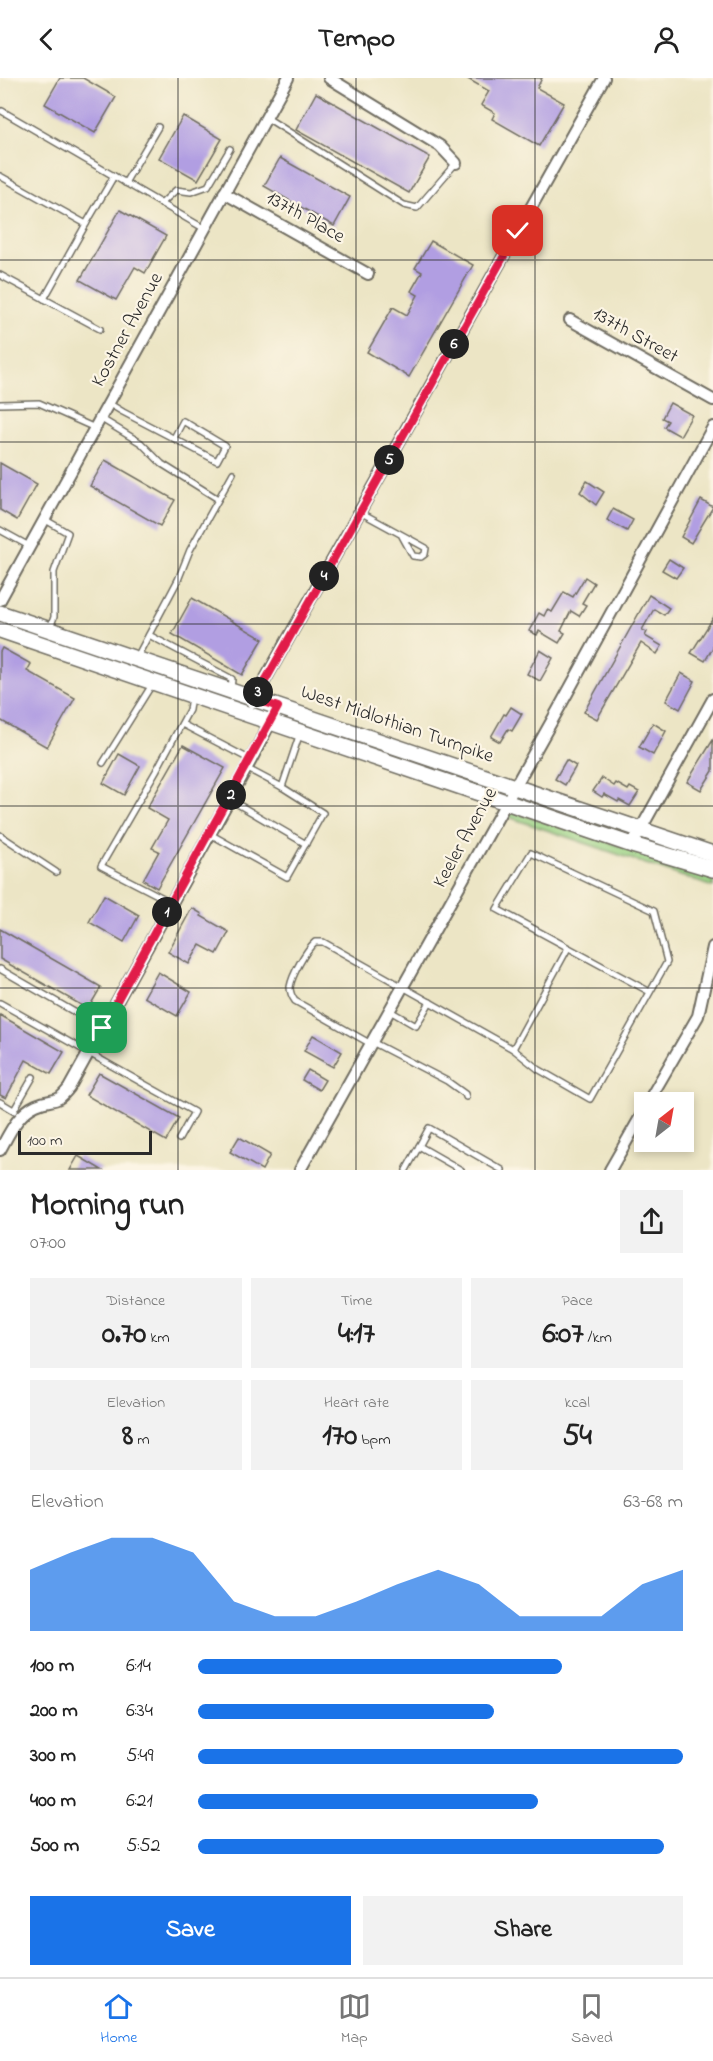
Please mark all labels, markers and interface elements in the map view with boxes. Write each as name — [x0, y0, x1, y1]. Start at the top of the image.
text: Tempo — [318, 20, 395, 59]
icon: back — [30, 23, 63, 56]
icon: person — [650, 23, 683, 56]
street label: 137th Place — [260, 184, 350, 252]
pin — [492, 205, 543, 256]
icon: check — [501, 214, 534, 247]
street label: Kostner Avenue — [85, 267, 171, 392]
street label: 137th Street — [587, 300, 684, 372]
pin: 6 — [439, 329, 469, 359]
text: 6 — [450, 332, 458, 356]
pin: 5 — [374, 445, 404, 475]
text: 5 — [384, 448, 394, 472]
pin: 4 — [309, 561, 339, 591]
text: 4 — [321, 564, 327, 588]
pin: 3 — [243, 677, 273, 707]
street label: West Midlothian Turnpike — [297, 678, 497, 772]
text: 3 — [255, 680, 261, 704]
pin: 2 — [216, 780, 246, 810]
street label: Keeler Avenue — [426, 782, 506, 894]
text: 2 — [227, 783, 235, 807]
pin: 1 — [152, 897, 182, 927]
text: 1 — [164, 900, 170, 924]
pin — [76, 1002, 127, 1053]
icon: arrive — [85, 1011, 118, 1044]
north arrow — [634, 1092, 694, 1152]
map controls — [634, 1092, 694, 1152]
scale bar — [18, 1128, 152, 1156]
text: 100 m — [27, 1129, 62, 1153]
text: Morning run — [30, 1182, 184, 1230]
button: share — [620, 1190, 683, 1253]
text: 07:00 — [30, 1229, 66, 1258]
text: Distance — [106, 1289, 165, 1313]
text: Time — [341, 1289, 372, 1313]
text: Pace — [562, 1289, 593, 1313]
text: 0.70 — [102, 1313, 146, 1357]
text: 4:17 — [338, 1313, 375, 1357]
text: 6:07 — [542, 1313, 584, 1357]
text: km — [146, 1326, 170, 1350]
text: /km — [584, 1326, 612, 1350]
text: Elevation — [106, 1391, 165, 1415]
text: Heart rate — [324, 1391, 389, 1415]
text: kcal — [564, 1391, 590, 1415]
text: 8 — [122, 1415, 133, 1459]
text: 170 — [322, 1415, 357, 1459]
text: 54 — [562, 1415, 592, 1459]
text: m — [133, 1428, 150, 1452]
text: bpm — [357, 1428, 391, 1452]
text: Elevation — [30, 1488, 104, 1517]
text: 63–68 m — [623, 1488, 683, 1517]
text: 100 m — [30, 1652, 74, 1681]
text: 6:14 — [126, 1652, 151, 1681]
text: 200 m — [30, 1697, 78, 1726]
text: 6:34 — [126, 1697, 153, 1726]
text: 300 m — [30, 1742, 76, 1771]
text: 5:49 — [126, 1742, 153, 1771]
text: 400 m — [30, 1787, 76, 1816]
text: 6:21 — [126, 1787, 153, 1816]
text: 500 m — [30, 1832, 79, 1861]
text: 5:52 — [126, 1832, 161, 1861]
button: Save — [30, 1896, 351, 1965]
button: Share — [363, 1896, 683, 1965]
tab: Home — [100, 1990, 137, 2050]
tab: Map — [338, 1990, 371, 2050]
tab: Saved — [571, 1990, 613, 2050]

